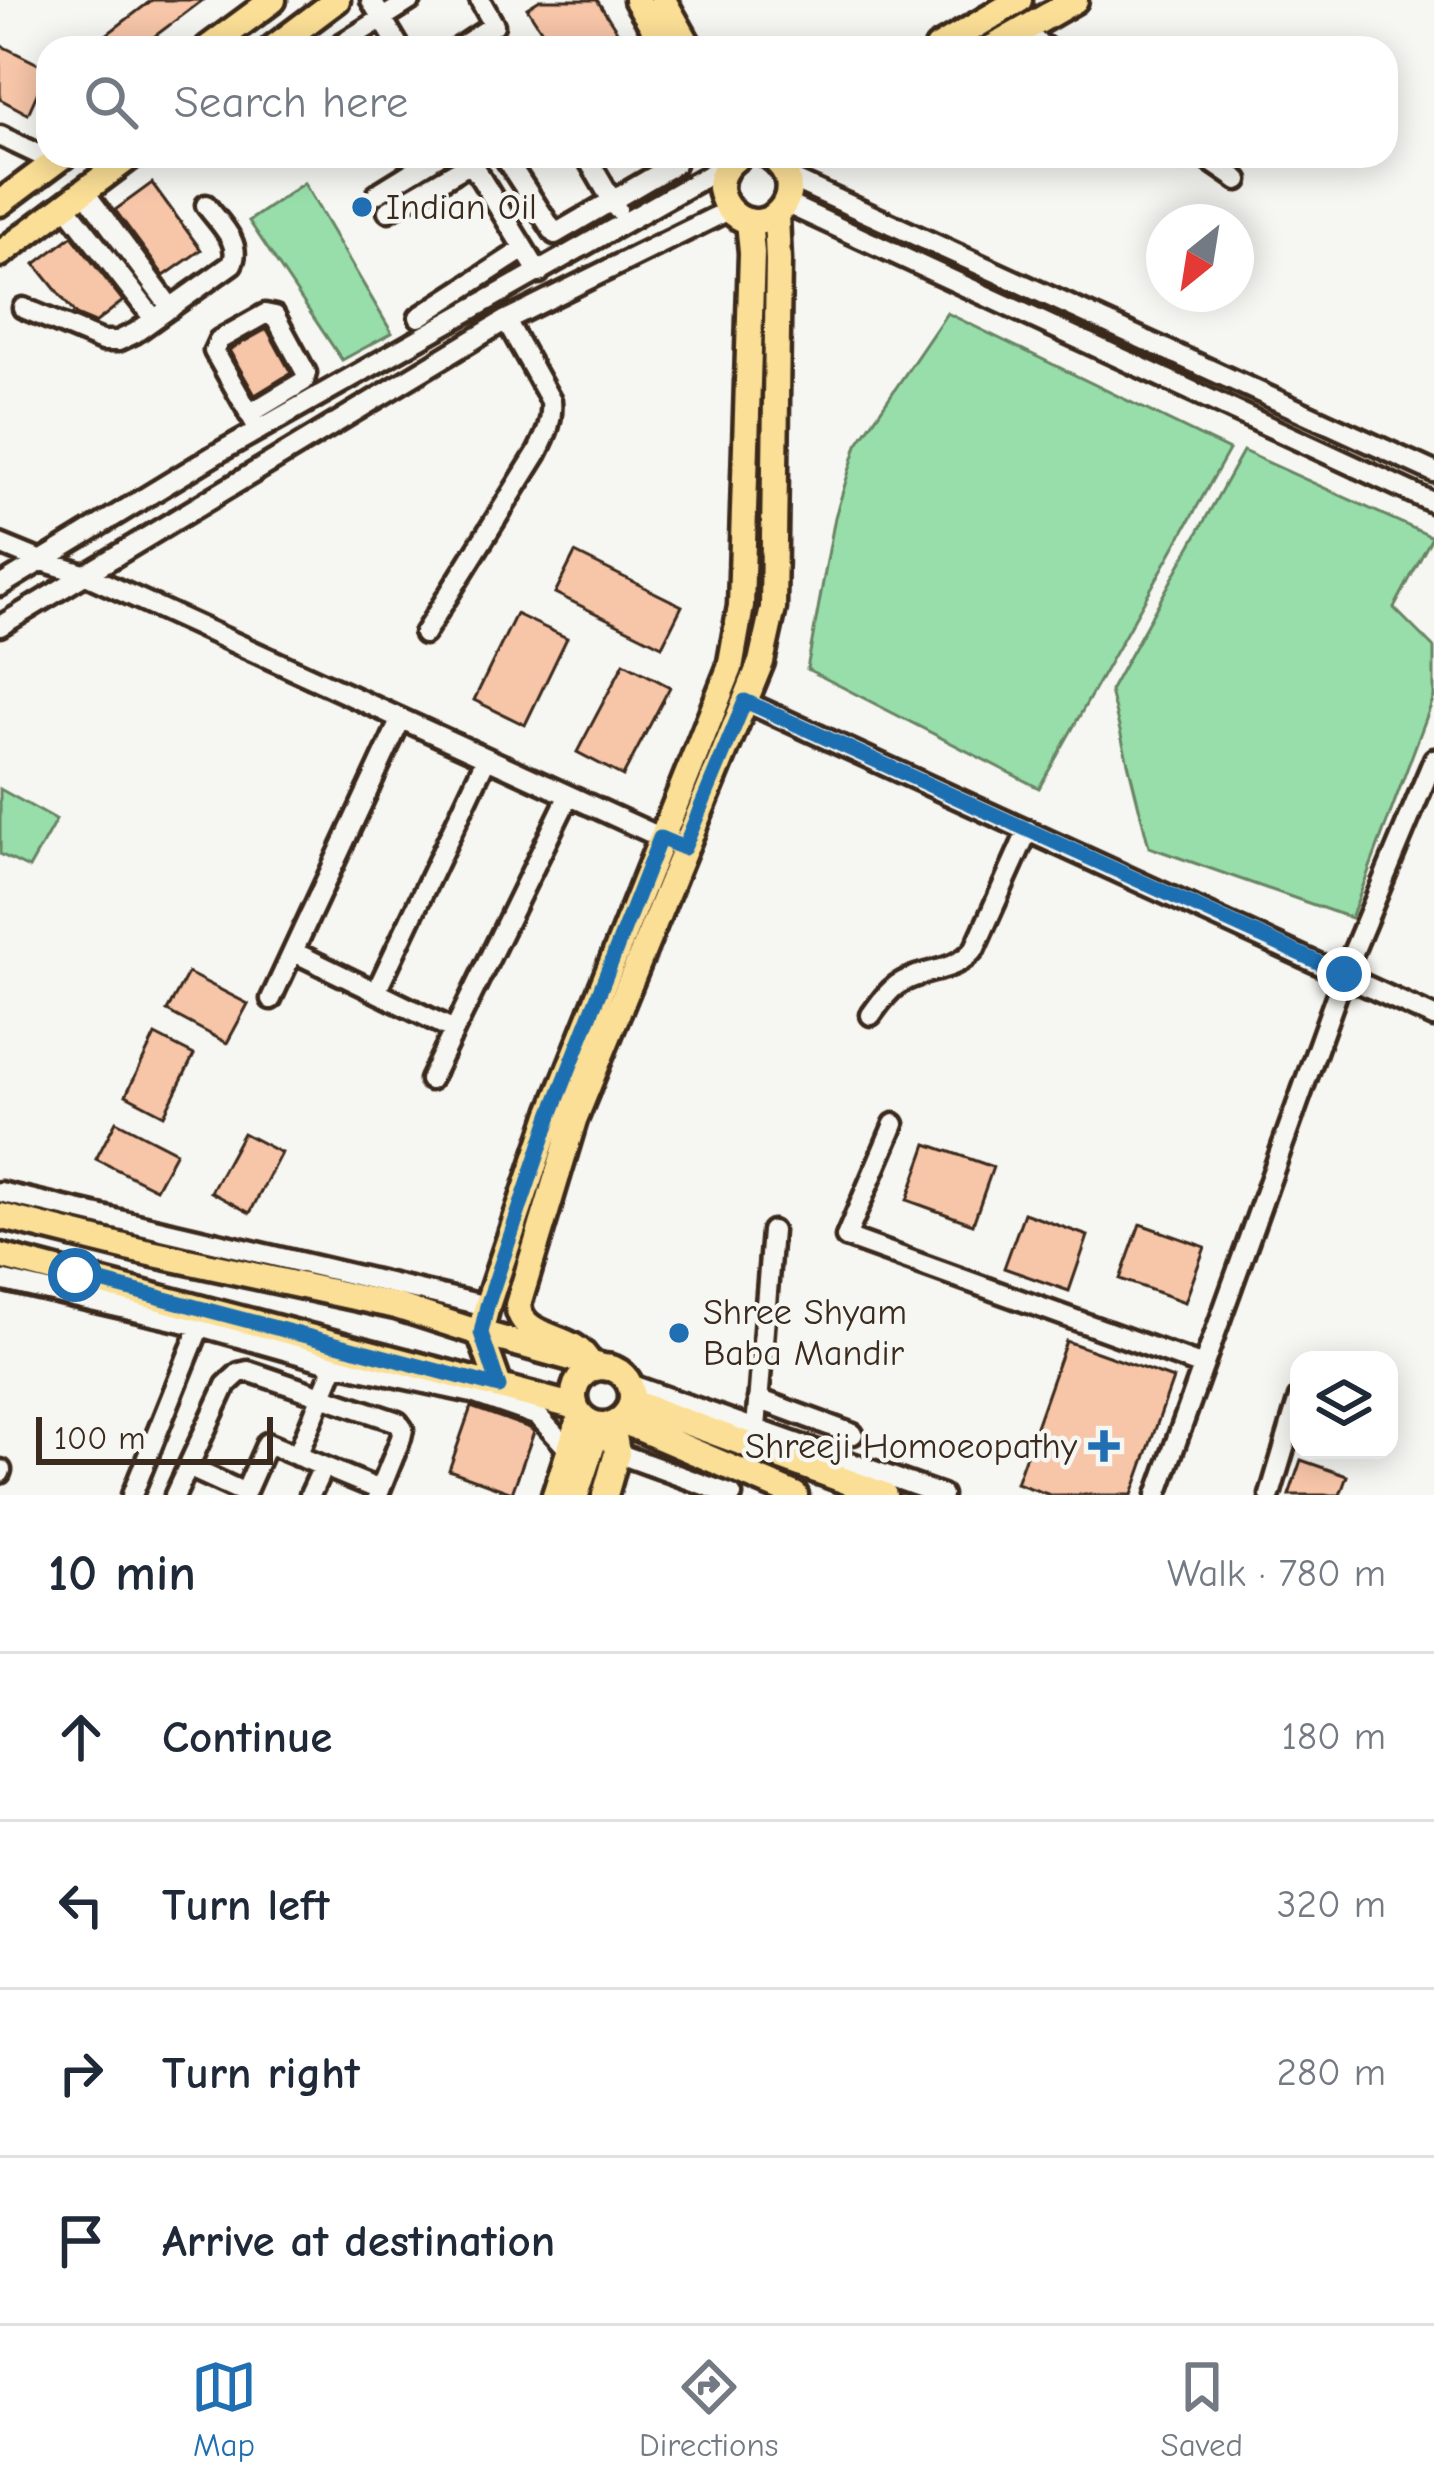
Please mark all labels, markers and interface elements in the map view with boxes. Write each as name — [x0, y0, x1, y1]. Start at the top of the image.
search box — [36, 36, 1398, 168]
icon: search — [78, 69, 144, 135]
text: Search here — [174, 76, 408, 128]
place label: Indian Oil — [386, 187, 537, 228]
marker: Indian Oil — [349, 194, 375, 220]
north arrow — [1146, 204, 1254, 312]
route end — [1317, 947, 1371, 1001]
route start — [48, 1248, 102, 1302]
place label: Shree Shyam Baba Mandir — [703, 1292, 907, 1374]
marker: Shree Shyam Baba Mandir — [666, 1320, 692, 1346]
map controls — [1290, 1351, 1398, 1459]
button: layers — [1290, 1351, 1398, 1459]
scale bar — [36, 1411, 273, 1464]
text: 100 m — [54, 1419, 146, 1457]
place label: Shreeji Homoeopathy — [745, 1426, 1078, 1467]
marker: Shreeji Homoeopathy — [1088, 1430, 1120, 1462]
text: 10 min — [48, 1544, 196, 1603]
text: Walk · 780 m — [1167, 1551, 1386, 1596]
icon: ahead — [48, 1704, 114, 1770]
text: Continue — [162, 1711, 332, 1763]
text: 180 m — [1281, 1714, 1386, 1759]
icon: left — [48, 1872, 114, 1938]
text: Turn left — [162, 1879, 329, 1931]
text: 320 m — [1277, 1882, 1386, 1927]
icon: right — [48, 2040, 114, 2106]
text: Turn right — [162, 2047, 360, 2099]
text: 280 m — [1276, 2050, 1386, 2095]
icon: arrive — [48, 2208, 114, 2274]
text: Arrive at destination — [162, 2215, 555, 2267]
tab: Map — [191, 2354, 257, 2464]
tab: Directions — [639, 2354, 779, 2464]
tab: Saved — [1161, 2354, 1243, 2464]

